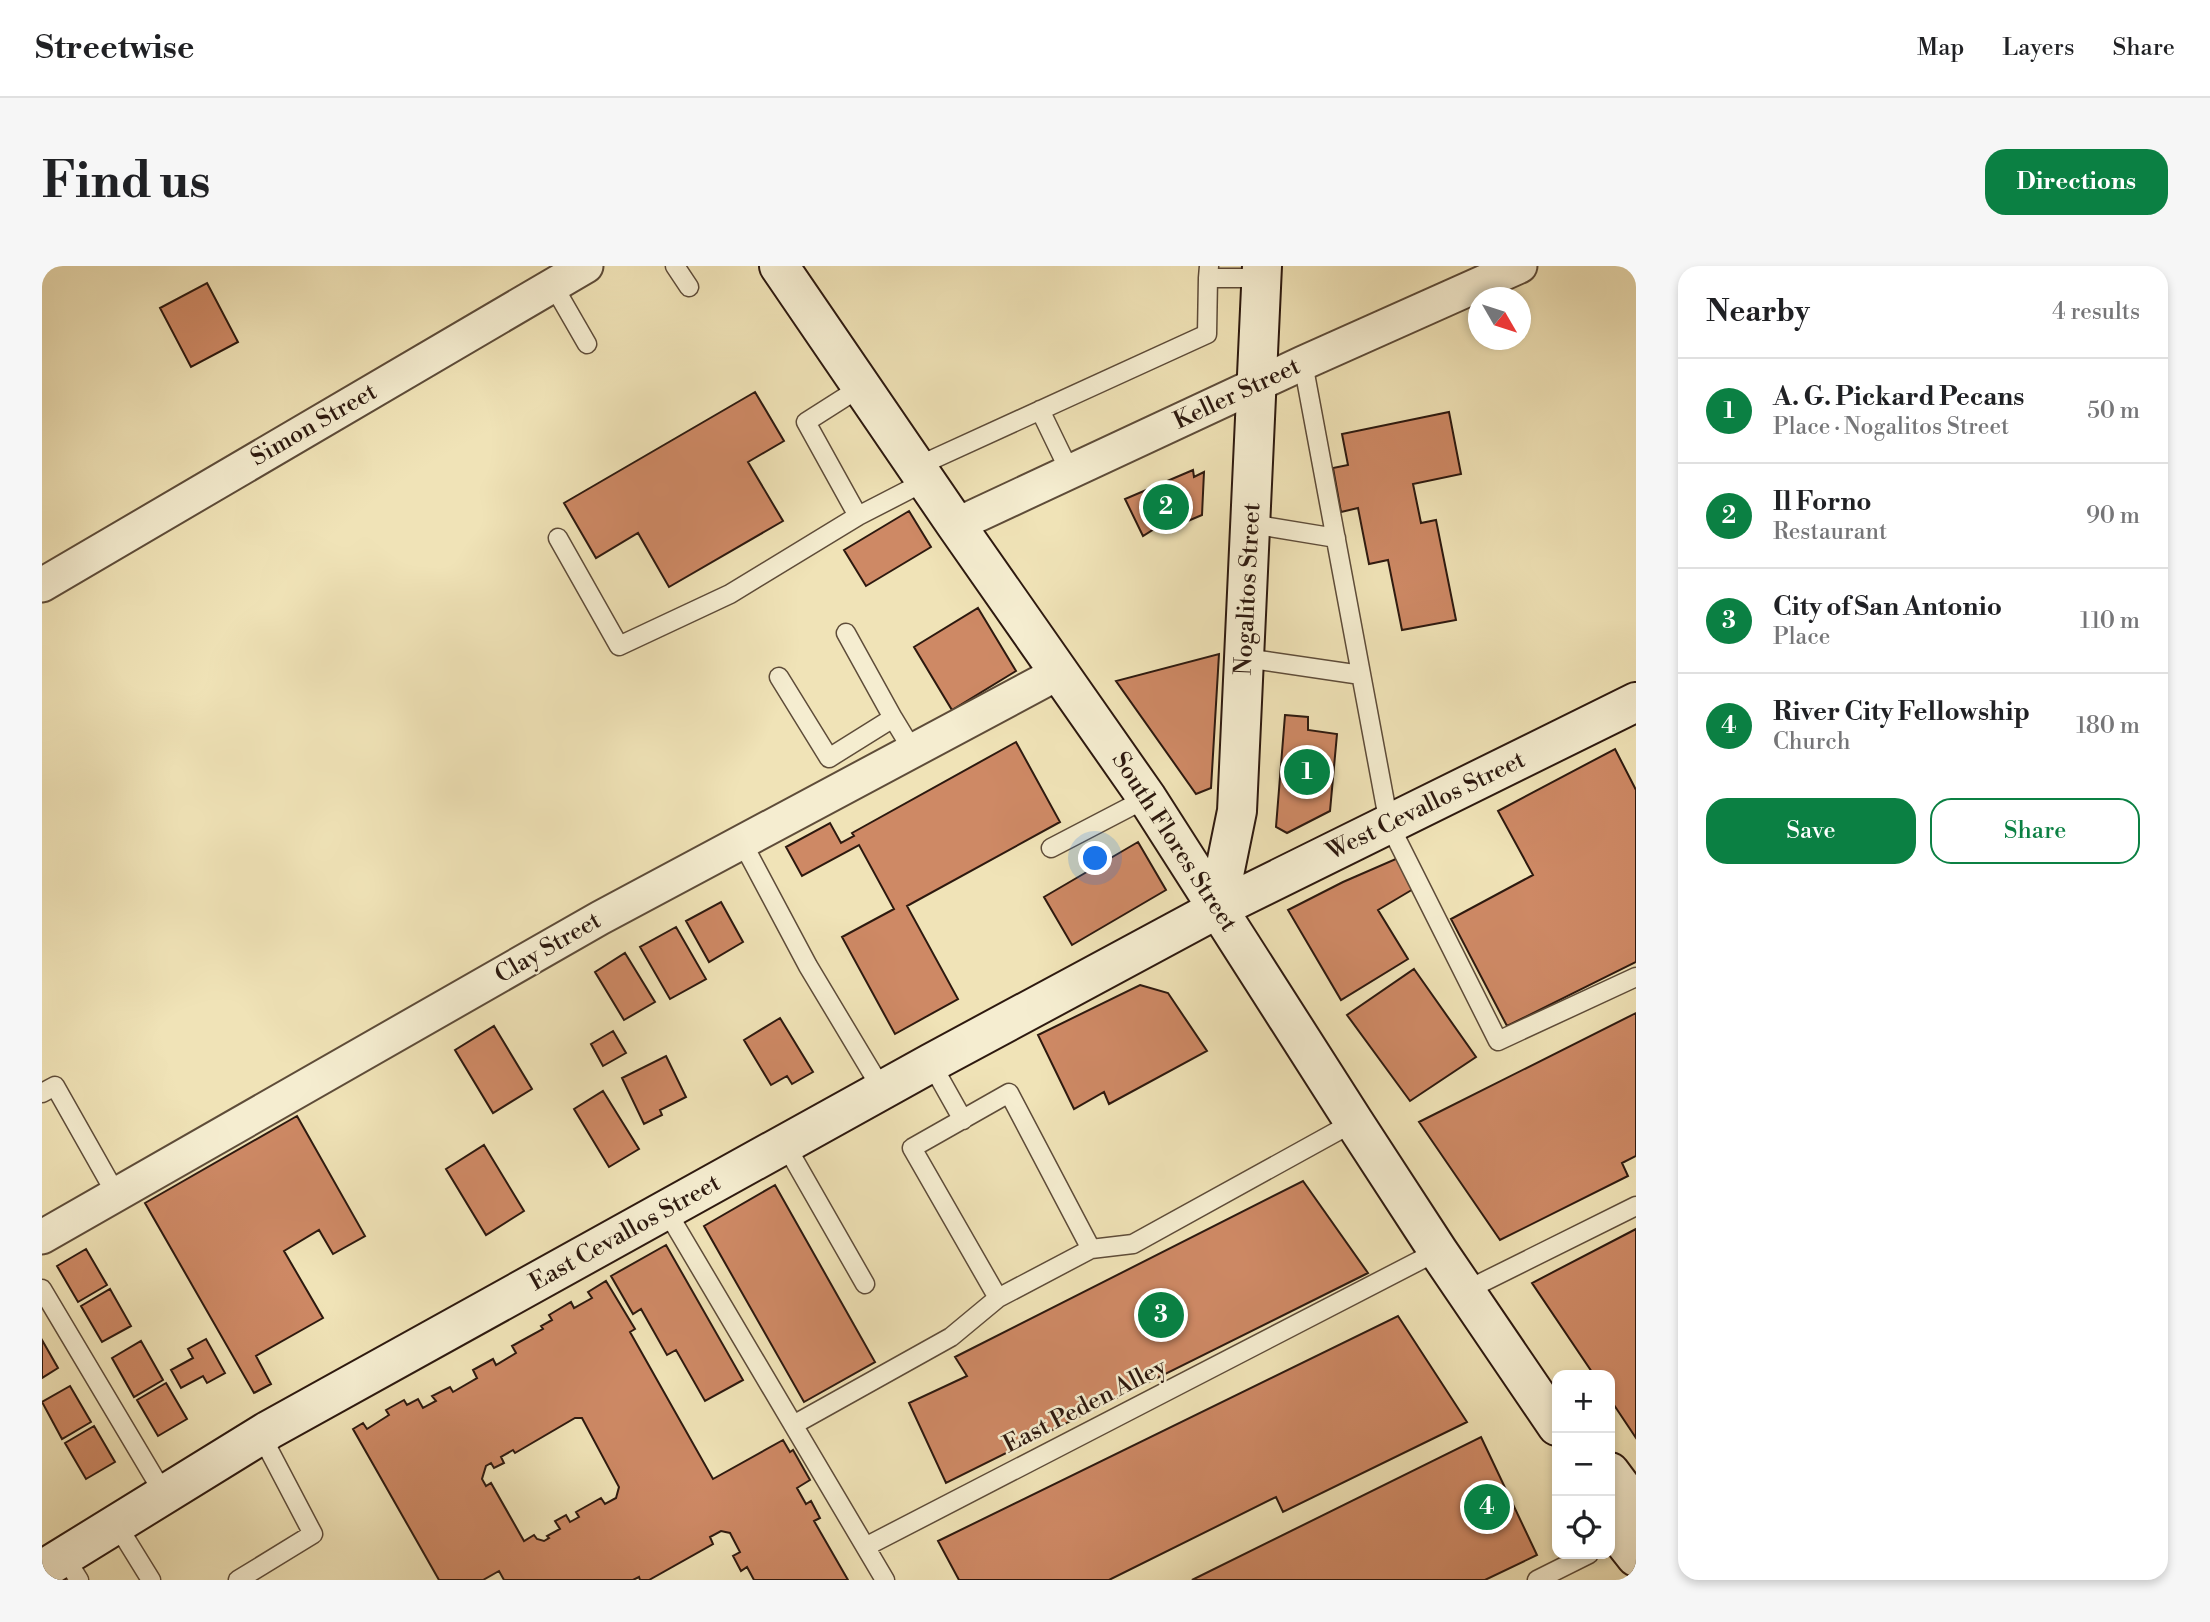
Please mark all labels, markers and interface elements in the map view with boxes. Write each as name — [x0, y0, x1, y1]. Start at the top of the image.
text: Streetwise — [35, 28, 195, 69]
text: Map — [1917, 33, 1964, 63]
text: Layers — [2002, 33, 2074, 63]
text: Share — [2112, 33, 2175, 63]
button: Directions — [1985, 149, 2168, 215]
text: Find us — [42, 152, 211, 213]
north arrow — [1468, 287, 1531, 350]
text: Nearby — [1706, 293, 1810, 331]
text: 4 results — [2052, 298, 2140, 326]
street label: Keller Street — [1169, 351, 1306, 436]
street label: Simon Street — [246, 377, 383, 473]
text: A. G. Pickard Pecans — [1773, 381, 2024, 413]
text: 1 — [1723, 397, 1735, 425]
text: 50 m — [2087, 397, 2140, 425]
text: Place · Nogalitos Street — [1773, 413, 2009, 441]
pin: 2 — [1143, 481, 1189, 533]
text: Il Forno — [1773, 486, 1872, 518]
street label: Nogalitos Street — [1229, 501, 1268, 676]
text: 2 — [1722, 502, 1736, 530]
text: 90 m — [2086, 502, 2140, 530]
text: Restaurant — [1773, 518, 1887, 546]
text: City of San Antonio — [1773, 591, 2002, 623]
text: 3 — [1722, 607, 1736, 635]
text: 110 m — [2080, 607, 2140, 635]
text: Place — [1773, 623, 1830, 651]
text: River City Fellowship — [1773, 696, 2030, 728]
text: 4 — [1721, 712, 1737, 740]
text: 180 m — [2076, 712, 2140, 740]
text: Church — [1773, 728, 1850, 756]
street label: West Cevallos Street — [1321, 745, 1531, 868]
street label: South Flores Street — [1105, 746, 1244, 938]
pin: 1 — [1284, 746, 1330, 798]
button: Save — [1706, 798, 1916, 864]
button: Share — [1930, 798, 2140, 864]
your location — [1078, 841, 1112, 875]
street label: Clay Street — [490, 905, 607, 990]
street label: East Cevallos Street — [524, 1168, 726, 1298]
pin: 3 — [1138, 1289, 1184, 1341]
street label: East Peden Alley — [998, 1352, 1172, 1460]
map controls — [1552, 1370, 1615, 1559]
button: + — [1552, 1370, 1615, 1433]
button: − — [1552, 1433, 1615, 1496]
pin: 4 — [1464, 1481, 1510, 1533]
button: locate — [1552, 1496, 1615, 1559]

